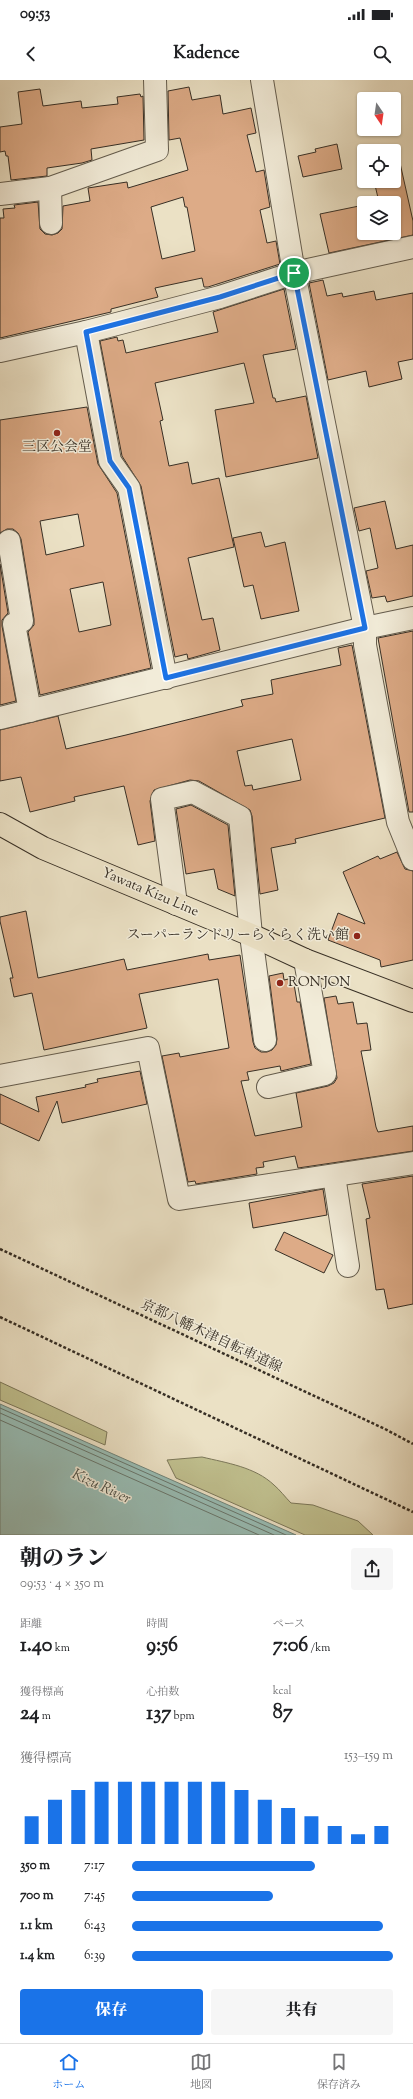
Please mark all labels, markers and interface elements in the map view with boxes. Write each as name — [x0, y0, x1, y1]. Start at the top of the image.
text: 09:53 — [20, 4, 50, 25]
text: Kadence — [173, 41, 240, 67]
icon: back — [20, 43, 42, 65]
icon: search — [371, 43, 393, 65]
north arrow — [357, 92, 401, 136]
map controls — [357, 92, 401, 240]
button: locate — [357, 144, 401, 188]
button: layers — [357, 196, 401, 240]
pin — [277, 256, 311, 290]
icon: arrive — [283, 262, 305, 284]
marker: 三区公会堂 — [52, 428, 62, 438]
place label: 三区公会堂 — [22, 438, 92, 458]
street label: Yawata Kizu Line — [98, 864, 202, 922]
place label: スーパーランドリーらくらく洗い館 — [126, 926, 349, 946]
marker: スーパーランドリーらくらく洗い館 — [352, 931, 362, 941]
place label: RON JON — [288, 973, 351, 993]
marker: RON JON — [275, 978, 285, 988]
street label: 京都八幡木津自転車道線 — [137, 1295, 285, 1379]
water label: Kizu River — [68, 1464, 134, 1510]
text: 朝のラン — [20, 1544, 108, 1576]
button: share — [351, 1548, 393, 1590]
text: 09:53 · 4 × 350 m — [20, 1575, 104, 1593]
text: 距離 — [20, 1616, 42, 1632]
text: 時間 — [146, 1616, 168, 1632]
text: ペース — [273, 1616, 305, 1632]
text: 1.40 — [20, 1632, 52, 1661]
text: 9:56 — [146, 1632, 178, 1661]
text: 7:06 — [273, 1632, 308, 1661]
text: km — [52, 1640, 70, 1656]
text: /km — [308, 1640, 330, 1656]
text: kcal — [273, 1683, 292, 1699]
text: 獲得標高 — [20, 1684, 64, 1700]
text: 心拍数 — [146, 1684, 179, 1700]
text: 87 — [273, 1699, 293, 1728]
text: 24 — [20, 1700, 39, 1729]
text: 137 — [146, 1700, 171, 1729]
text: m — [39, 1708, 51, 1724]
text: bpm — [171, 1708, 195, 1724]
text: 153–159 m — [344, 1747, 393, 1765]
text: 獲得標高 — [20, 1750, 72, 1768]
text: 350 m — [20, 1857, 50, 1875]
text: 7:17 — [84, 1857, 105, 1875]
text: 700 m — [20, 1887, 54, 1905]
text: 7:45 — [84, 1887, 105, 1905]
text: 1.1 km — [20, 1917, 53, 1935]
text: 6:43 — [84, 1917, 106, 1935]
text: 1.4 km — [20, 1947, 55, 1965]
text: 6:39 — [84, 1947, 105, 1965]
button: 保存 — [20, 1989, 203, 2035]
button: 共有 — [211, 1989, 393, 2035]
tab: ホーム — [52, 2051, 85, 2093]
tab: 地図 — [190, 2051, 212, 2093]
tab: 保存済み — [317, 2051, 361, 2093]

